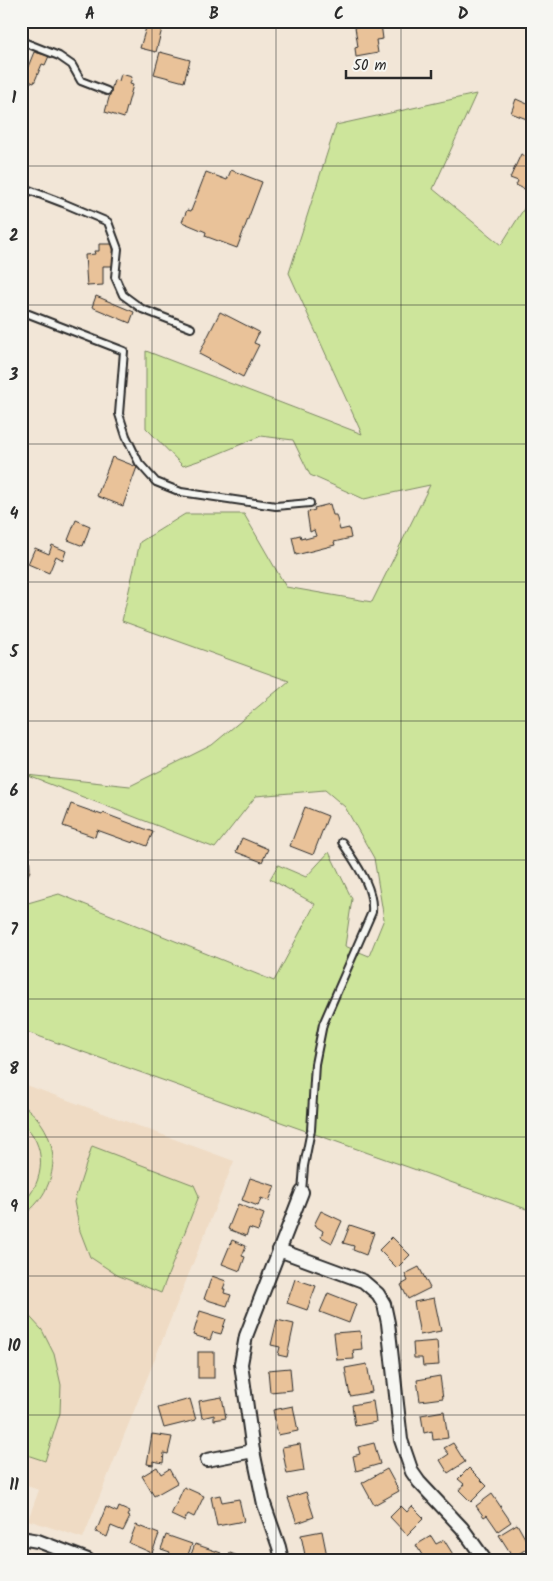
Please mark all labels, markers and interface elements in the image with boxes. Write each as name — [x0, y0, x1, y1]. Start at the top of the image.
text: A — [85, 2, 95, 27]
text: B — [209, 2, 219, 27]
text: C — [334, 2, 344, 27]
text: D — [458, 2, 469, 27]
scale bar — [346, 48, 430, 80]
text: 50 m — [353, 54, 387, 78]
text: 1 — [12, 86, 17, 111]
text: 2 — [9, 224, 19, 249]
text: 3 — [9, 363, 19, 388]
text: 4 — [10, 502, 19, 527]
text: 5 — [9, 640, 20, 665]
text: 6 — [10, 779, 19, 804]
text: 7 — [10, 918, 18, 943]
text: 8 — [9, 1057, 19, 1082]
text: 9 — [10, 1195, 18, 1220]
text: 10 — [7, 1334, 21, 1359]
text: 11 — [9, 1473, 19, 1498]

